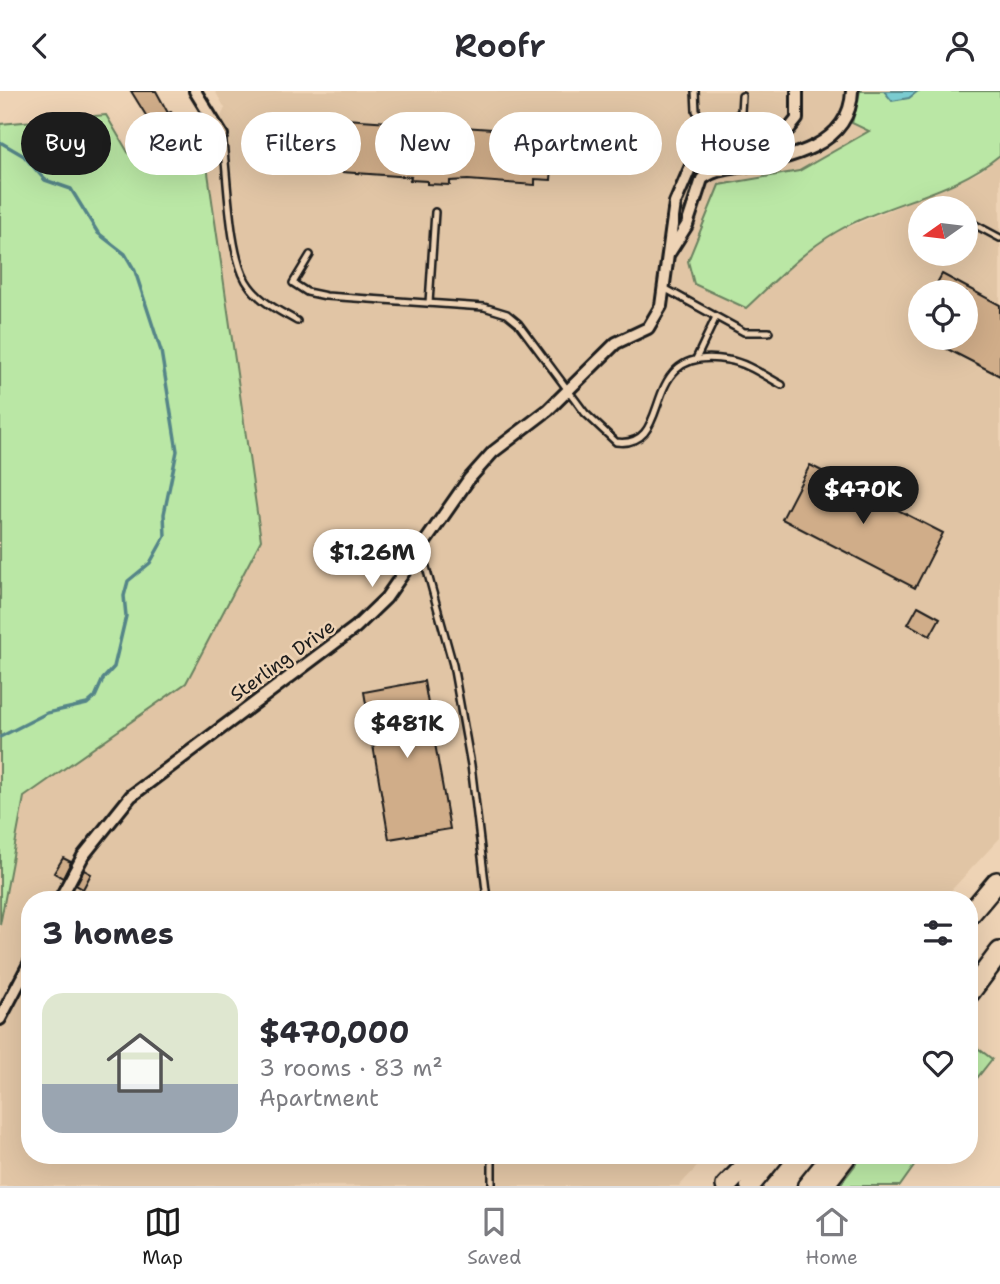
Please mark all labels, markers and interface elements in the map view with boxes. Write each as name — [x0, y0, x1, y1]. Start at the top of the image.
text: Roofr — [454, 24, 546, 67]
icon: back — [21, 27, 59, 65]
icon: person — [941, 27, 979, 65]
chip: Buy — [21, 112, 111, 175]
chip: Rent — [125, 112, 227, 175]
chip: Filters — [241, 112, 361, 175]
chip: New — [375, 112, 475, 175]
chip: Apartment — [489, 112, 662, 175]
chip: House — [676, 112, 795, 175]
north arrow — [908, 196, 978, 266]
map controls — [908, 196, 978, 350]
button: locate — [908, 280, 978, 350]
pin: $470K — [814, 467, 912, 526]
text: $470K — [824, 474, 902, 504]
pin: $1.26M — [315, 529, 429, 589]
text: $1.26M — [329, 537, 415, 567]
street label: Sterling Drive — [225, 614, 340, 707]
pin: $481K — [358, 701, 456, 760]
text: $481K — [370, 708, 444, 738]
text: 3 homes — [42, 913, 174, 954]
icon: filters — [919, 914, 957, 952]
text: $470,000 — [259, 1012, 409, 1053]
icon: home — [98, 1021, 182, 1105]
icon: heart — [919, 1044, 957, 1082]
text: 3 rooms · 83 m² — [259, 1053, 443, 1083]
text: Apartment — [259, 1083, 379, 1113]
tab: Map — [142, 1203, 183, 1270]
tab: Saved — [467, 1203, 521, 1270]
tab: Home — [806, 1203, 858, 1270]

